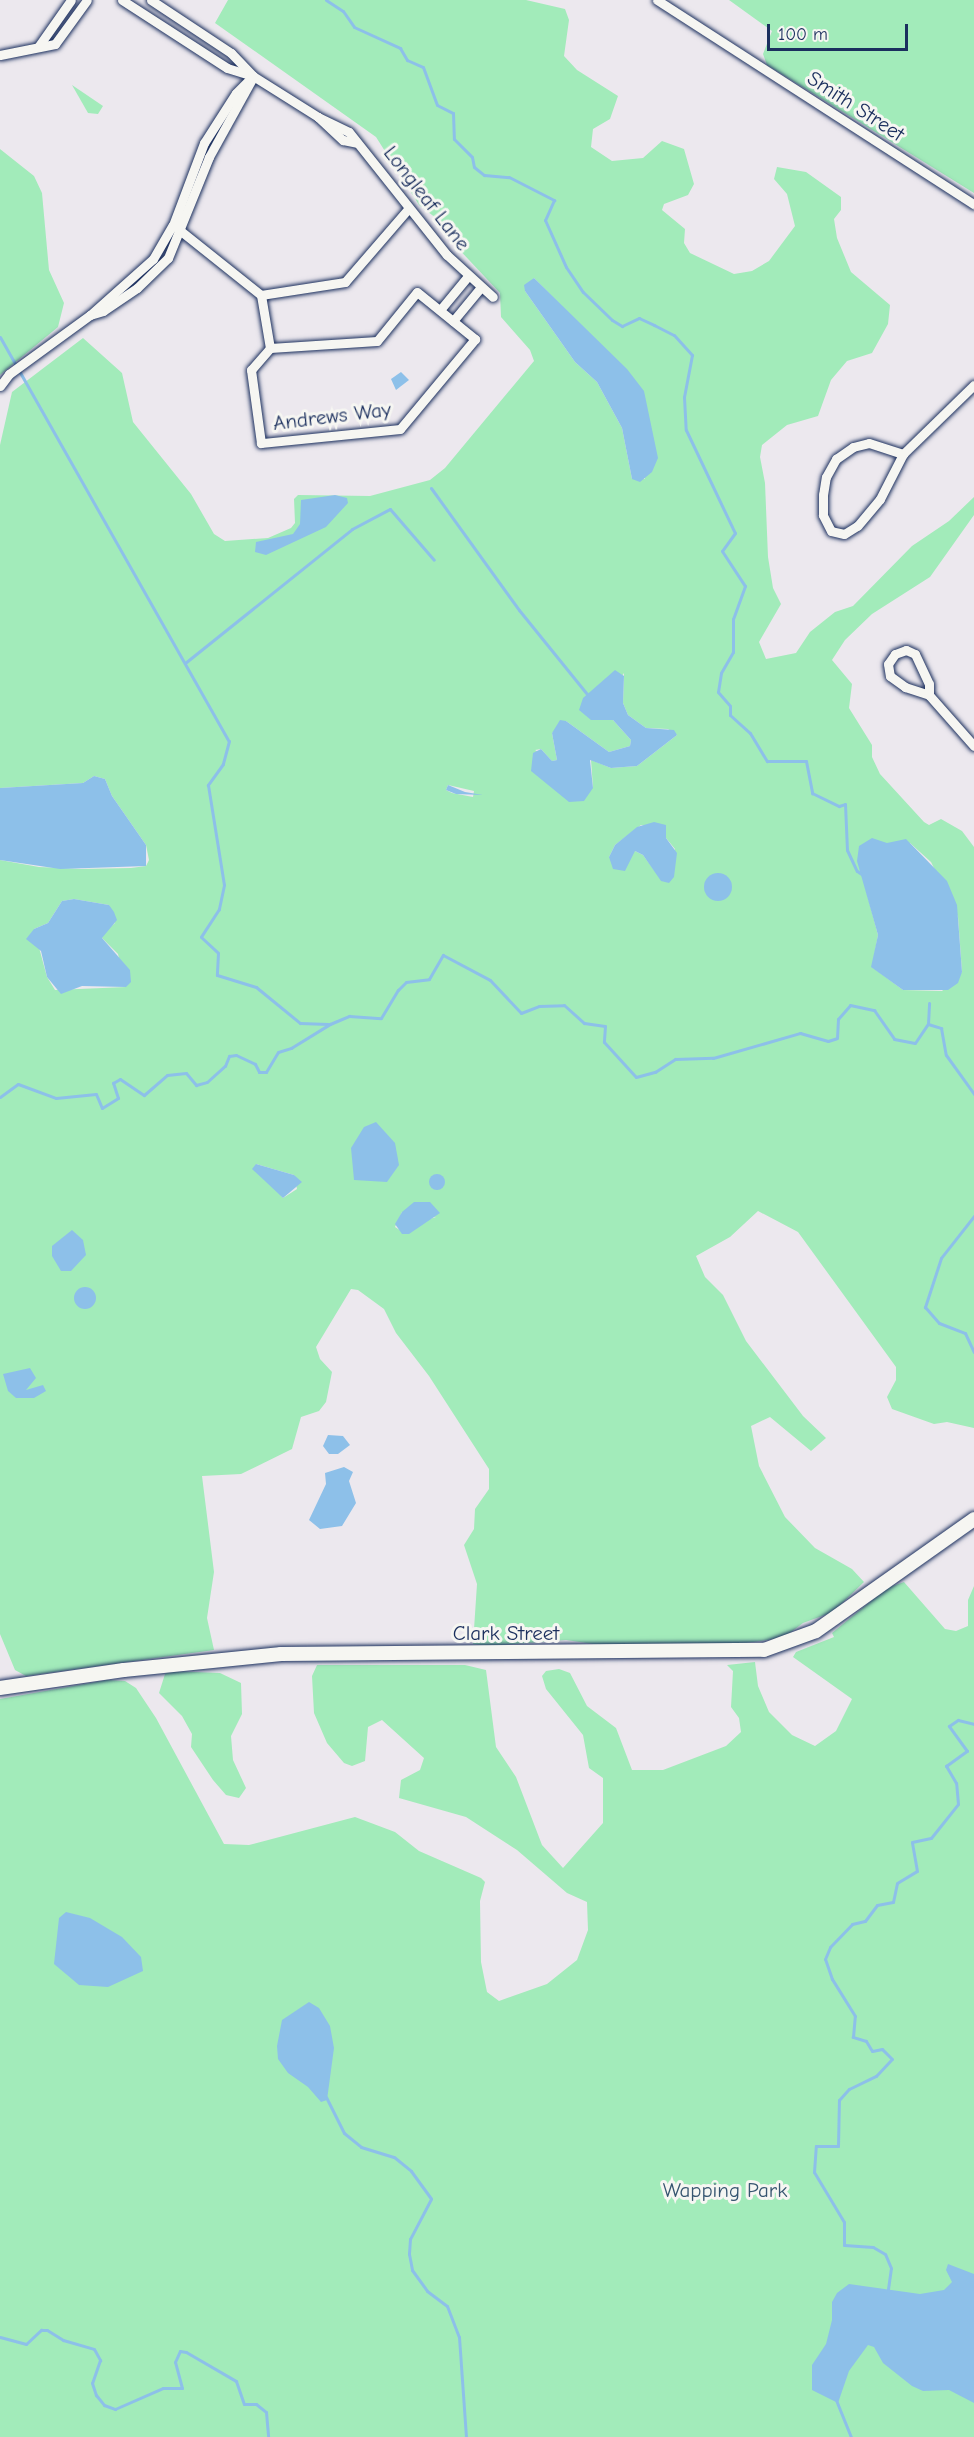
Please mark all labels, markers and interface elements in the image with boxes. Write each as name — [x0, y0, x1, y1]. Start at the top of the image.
scale bar — [770, 12, 911, 50]
text: 100 m — [778, 24, 828, 45]
street label: Smith Street — [803, 65, 909, 147]
street label: Longleaf Lane — [378, 141, 476, 255]
street label: Andrews Way — [272, 396, 392, 436]
street label: Clark Street — [453, 1620, 559, 1646]
park label: Wapping Park — [663, 2177, 787, 2203]

